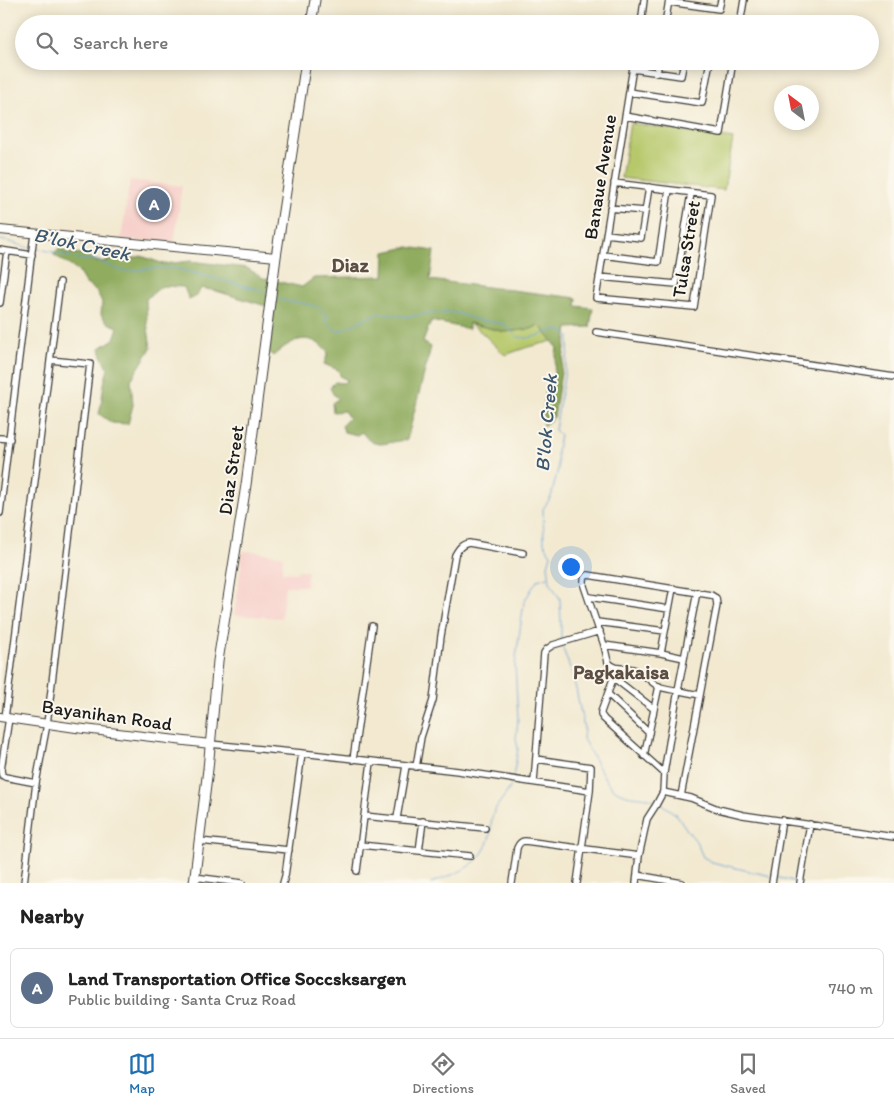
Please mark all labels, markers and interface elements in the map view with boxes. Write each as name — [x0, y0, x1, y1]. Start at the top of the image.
search box — [15, 15, 879, 70]
icon: search — [33, 29, 61, 57]
text: Search here — [73, 31, 168, 54]
north arrow — [774, 85, 819, 130]
street label: Banaue Avenue — [579, 113, 621, 241]
pin: A — [138, 185, 170, 223]
street label: Tulsa Street — [667, 199, 705, 299]
water label: B'lok Creek — [32, 222, 134, 266]
district label: Diaz — [331, 253, 369, 277]
water label: B'lok Creek — [530, 372, 562, 473]
street label: Diaz Street — [213, 424, 249, 516]
your location — [558, 554, 584, 580]
district label: Pagkakaisa — [573, 660, 669, 685]
street label: Bayanihan Road — [40, 694, 174, 736]
text: Nearby — [20, 903, 84, 928]
text: Land Transportation Office Soccsksargen — [68, 967, 406, 990]
text: A — [32, 979, 42, 998]
text: 740 m — [829, 979, 873, 998]
text: Public building · Santa Cruz Road — [68, 990, 296, 1009]
tab: Map — [128, 1050, 156, 1097]
tab: Directions — [412, 1050, 474, 1097]
tab: Saved — [730, 1050, 766, 1097]

